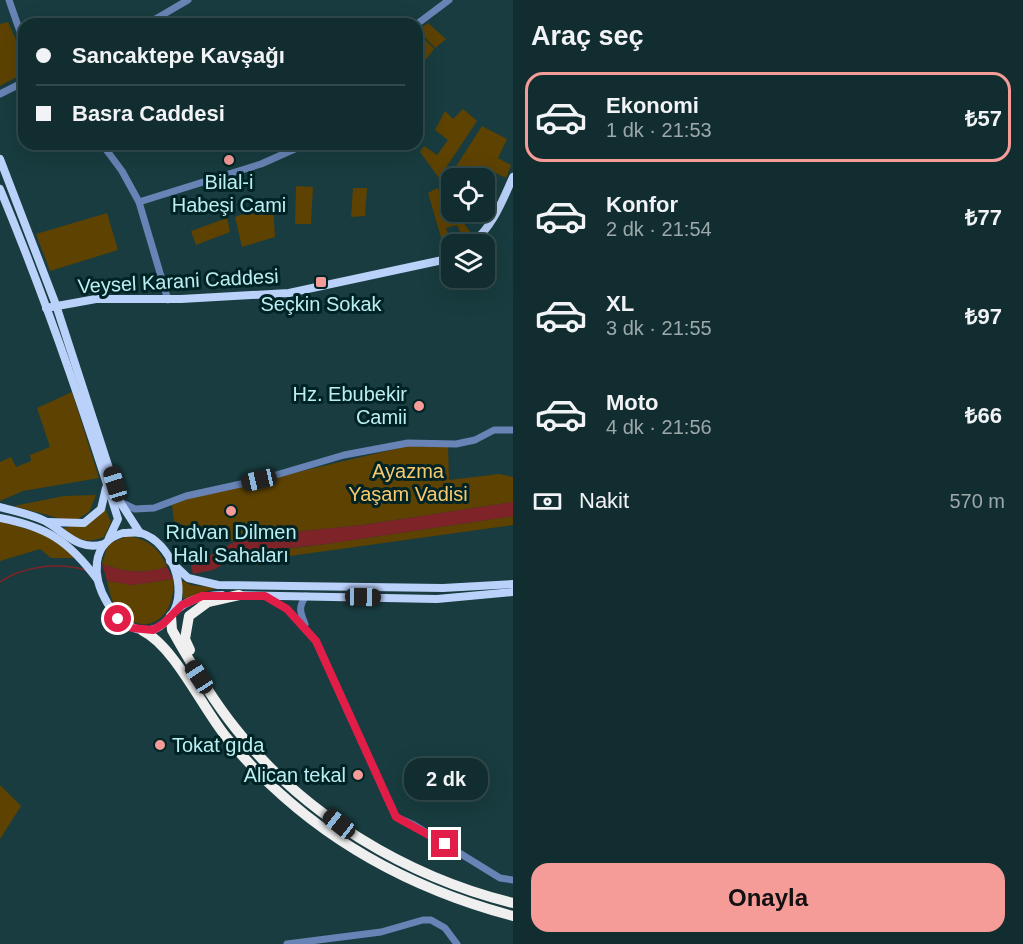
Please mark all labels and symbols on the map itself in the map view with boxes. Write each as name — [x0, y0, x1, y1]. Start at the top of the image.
marker: Bilal-i Habeşi Cami — [222, 153, 236, 167]
place label: Bilal-i Habeşi Cami — [172, 171, 286, 216]
street label: Veysel Karani Caddesi — [77, 265, 279, 297]
marker: Seçkin Sokak — [314, 275, 328, 289]
place label: Seçkin Sokak — [260, 293, 383, 315]
place label: Hz. Ebubekir Camii — [293, 383, 407, 428]
marker: Hz. Ebubekir Camii — [412, 399, 426, 413]
park label: Ayazma Yaşam Vadisi — [348, 460, 468, 505]
car — [101, 464, 129, 504]
car — [239, 467, 279, 493]
marker: Rıdvan Dilmen Halı Sahaları — [224, 504, 238, 518]
place label: Rıdvan Dilmen Halı Sahaları — [165, 521, 297, 566]
car — [345, 588, 381, 606]
route start — [104, 605, 131, 632]
car — [182, 657, 216, 697]
place label: Tokat gıda — [172, 734, 265, 756]
marker: Tokat gıda — [153, 738, 167, 752]
callout: 2 dk — [403, 757, 487, 799]
place label: Alican tekal — [244, 764, 346, 786]
marker: Alican tekal — [351, 768, 365, 782]
car — [319, 806, 359, 842]
route end — [431, 830, 458, 857]

